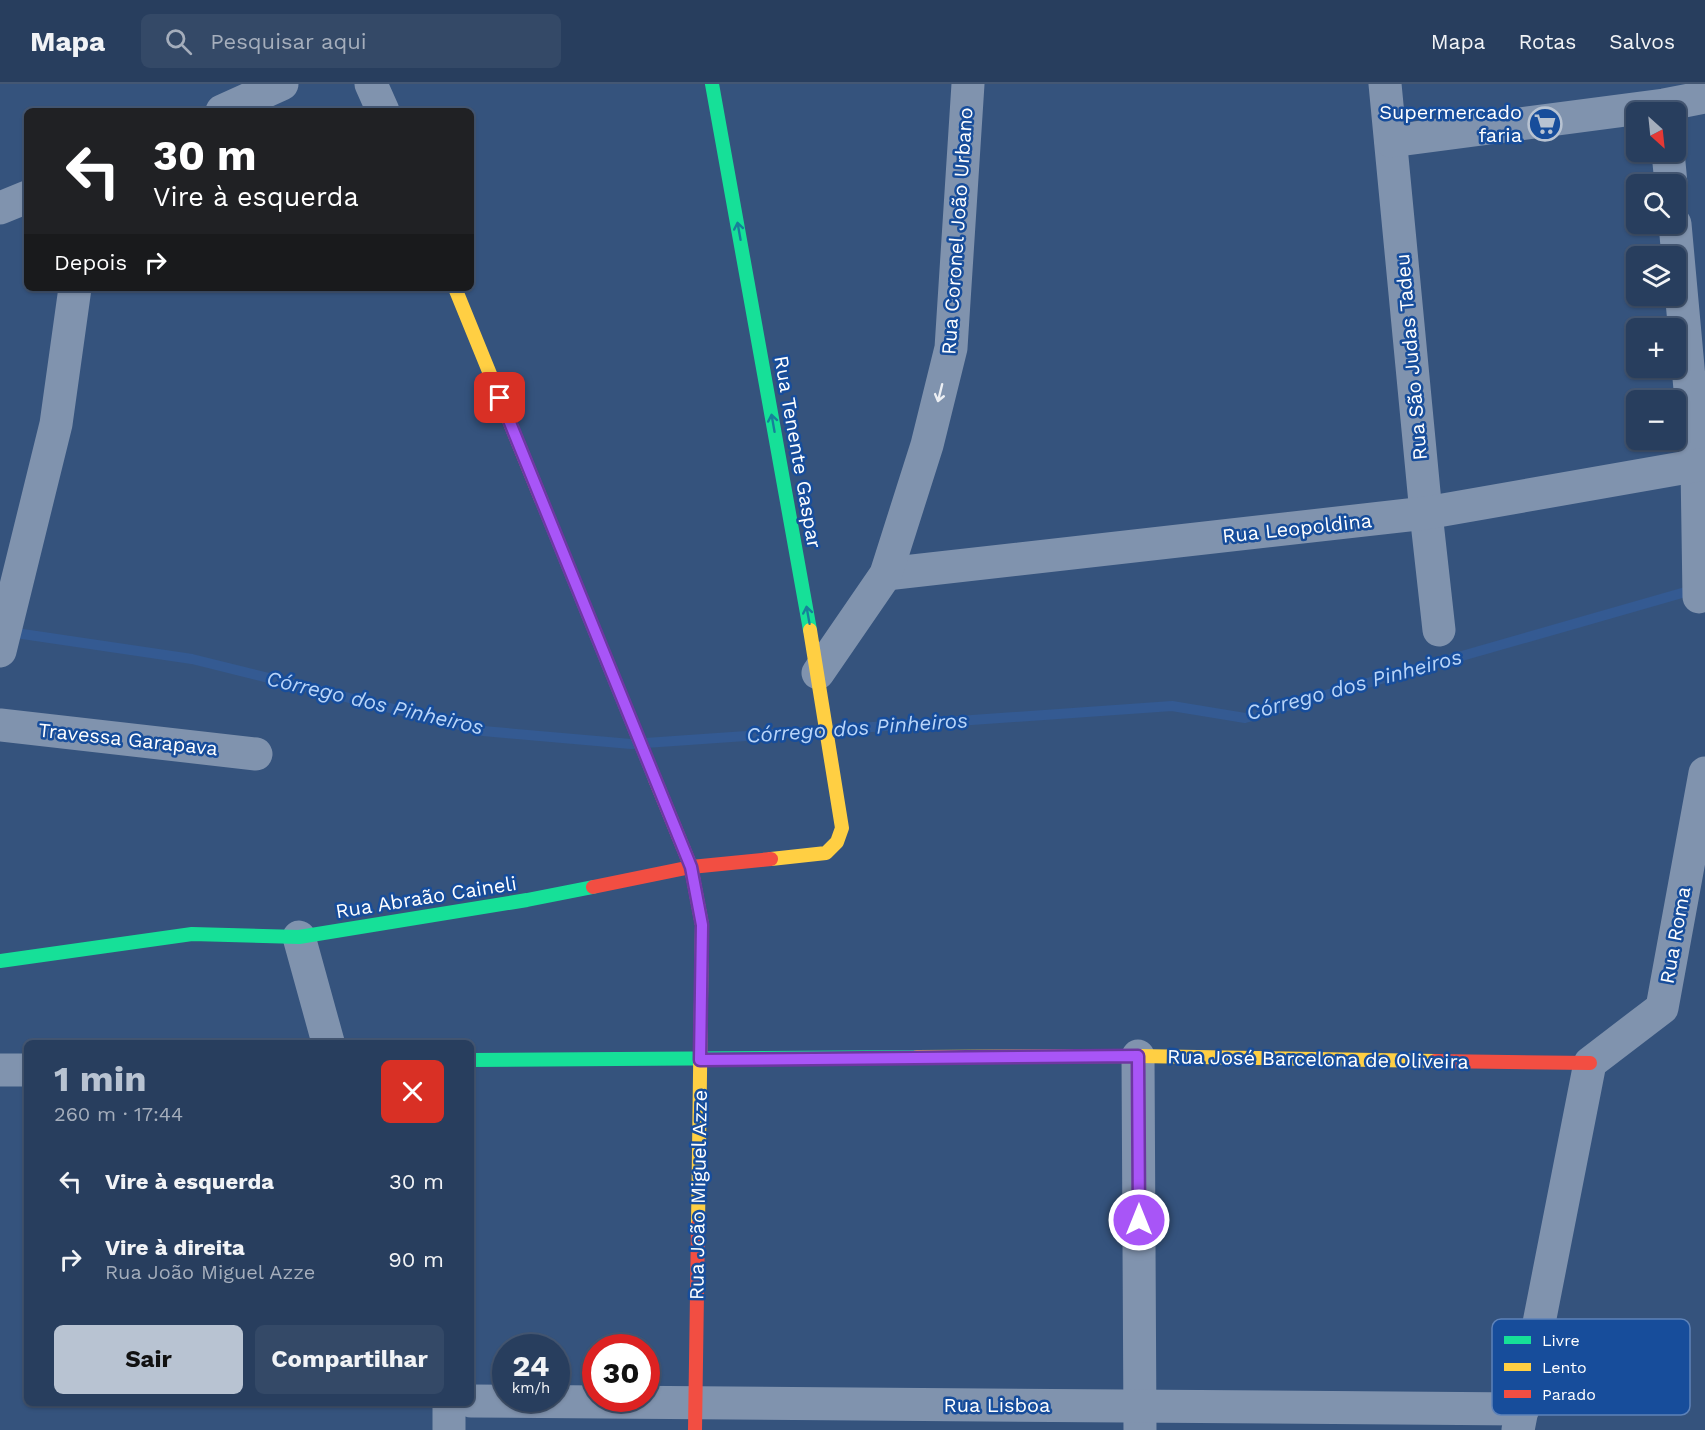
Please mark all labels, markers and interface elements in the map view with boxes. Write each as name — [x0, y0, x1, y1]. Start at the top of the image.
search box — [141, 14, 561, 68]
text: Mapa — [30, 25, 105, 58]
icon: search — [162, 25, 195, 58]
text: Pesquisar aqui — [210, 29, 367, 54]
text: Mapa — [1431, 29, 1485, 54]
text: Rotas — [1518, 29, 1576, 54]
text: Salvos — [1609, 29, 1675, 54]
place label: Supermercado faria — [1379, 100, 1522, 147]
north arrow — [1626, 102, 1686, 162]
map controls — [1626, 102, 1686, 450]
street label: Rua Coronel João Urbano — [936, 106, 978, 356]
supermarket icon: Supermercado faria — [1527, 106, 1563, 142]
text: 30 m — [153, 131, 257, 180]
icon: left — [54, 132, 132, 210]
button: search — [1626, 174, 1686, 234]
text: Vire à esquerda — [153, 181, 359, 213]
one-way arrow — [733, 222, 744, 242]
icon: right — [139, 246, 172, 279]
button: layers — [1626, 246, 1686, 306]
text: Depois — [54, 250, 127, 275]
street label: Rua São Judas Tadeu — [1390, 253, 1432, 461]
button: + — [1626, 318, 1686, 378]
street label: Rua Tenente Gaspar — [769, 354, 827, 550]
pin — [474, 372, 525, 423]
icon: arrive — [483, 381, 516, 414]
one-way arrow — [933, 383, 945, 402]
button: − — [1626, 390, 1686, 450]
one-way arrow — [767, 414, 778, 434]
street label: Rua Leopoldina — [1221, 508, 1373, 548]
one-way arrow — [802, 606, 813, 625]
water label: Córrego dos Pinheiros — [1243, 644, 1465, 725]
water label: Córrego dos Pinheiros — [264, 665, 486, 740]
water label: Córrego dos Pinheiros — [745, 707, 969, 748]
street label: Travessa Garapava — [37, 718, 219, 760]
street label: Rua Abraão Caineli — [334, 871, 518, 923]
street label: Rua Roma — [1655, 884, 1695, 986]
street label: Rua José Barcelona de Oliveira — [1167, 1044, 1469, 1074]
text: 1 min — [54, 1058, 146, 1100]
button: close — [381, 1060, 444, 1123]
street label: Rua João Miguel Azze — [684, 1090, 712, 1300]
text: 260 m · 17:44 — [54, 1102, 183, 1126]
icon: left — [54, 1165, 87, 1198]
text: Vire à esquerda — [105, 1169, 274, 1194]
text: 30 m — [389, 1169, 444, 1194]
position arrow — [1107, 1188, 1171, 1252]
text: Vire à direita — [105, 1235, 245, 1260]
icon: right — [54, 1243, 87, 1276]
text: 90 m — [388, 1247, 444, 1272]
text: Rua João Miguel Azze — [105, 1260, 315, 1284]
legend — [1492, 1319, 1690, 1415]
button: Sair — [54, 1325, 243, 1394]
button: Compartilhar — [255, 1325, 444, 1394]
text: Livre — [1542, 1331, 1580, 1350]
speed limit sign: 30 — [582, 1334, 660, 1412]
text: 24 — [513, 1348, 549, 1383]
text: Lento — [1542, 1358, 1587, 1377]
text: km/h — [512, 1379, 550, 1397]
text: Parado — [1542, 1385, 1596, 1404]
street label: Rua Lisboa — [944, 1393, 1050, 1417]

